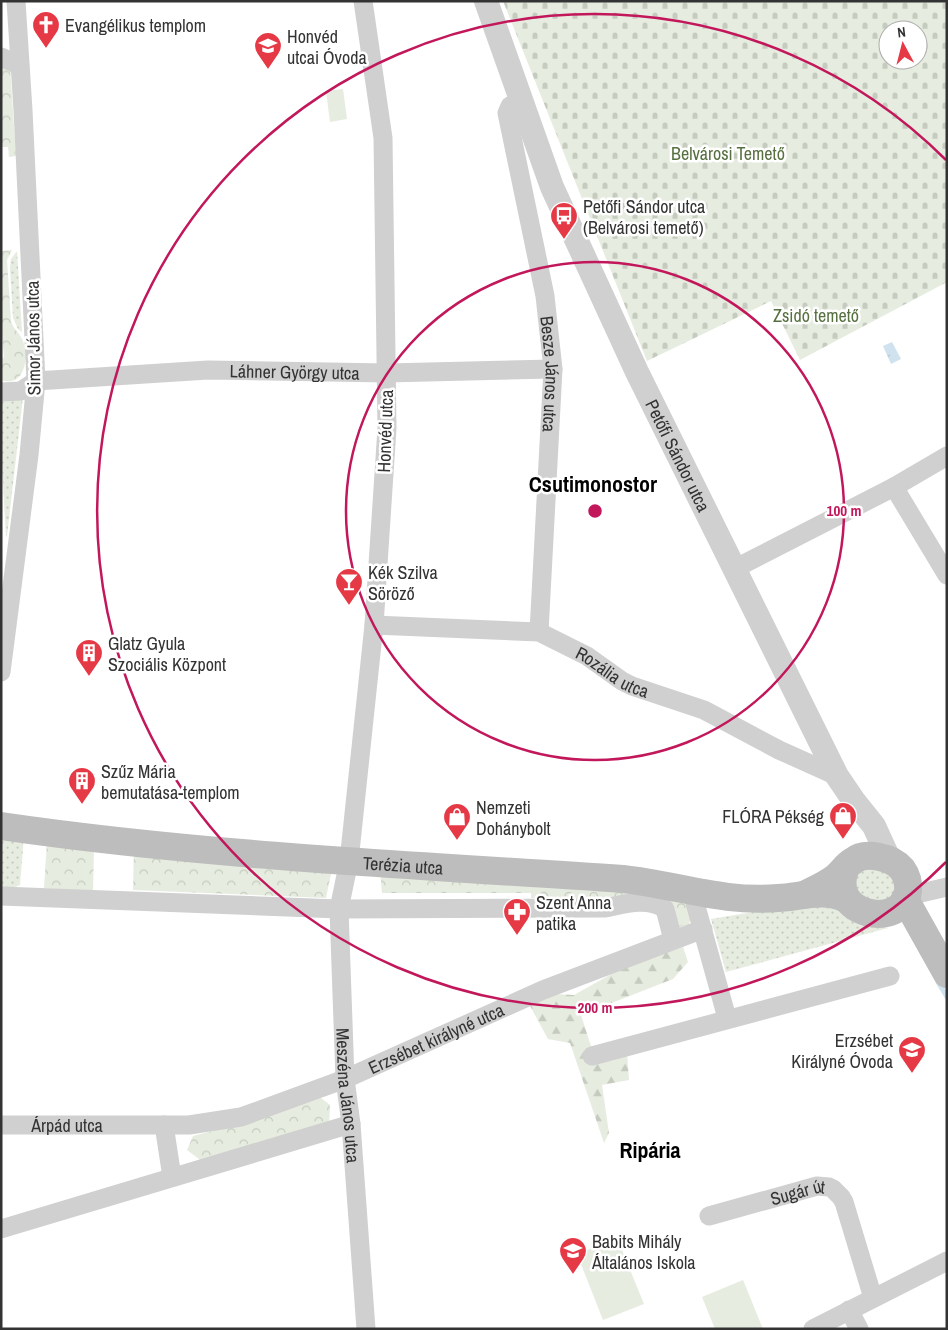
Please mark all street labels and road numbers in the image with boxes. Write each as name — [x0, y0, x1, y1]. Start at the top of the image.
street label: Simor János utca — [19, 280, 47, 396]
street label: Besze János utca — [535, 315, 566, 433]
street label: Láhner György utca — [230, 358, 360, 385]
street label: Honvéd utca — [371, 389, 399, 473]
street label: Petőfi Sándor utca — [640, 395, 717, 516]
street label: Rozália utca — [572, 640, 652, 703]
street label: Terézia utca — [362, 850, 444, 880]
street label: Erzsébet királyné utca — [364, 997, 508, 1080]
street label: Meszéna János utca — [331, 1027, 366, 1164]
street label: Árpád utca — [30, 1113, 103, 1138]
street label: Sugár út — [767, 1173, 826, 1211]

